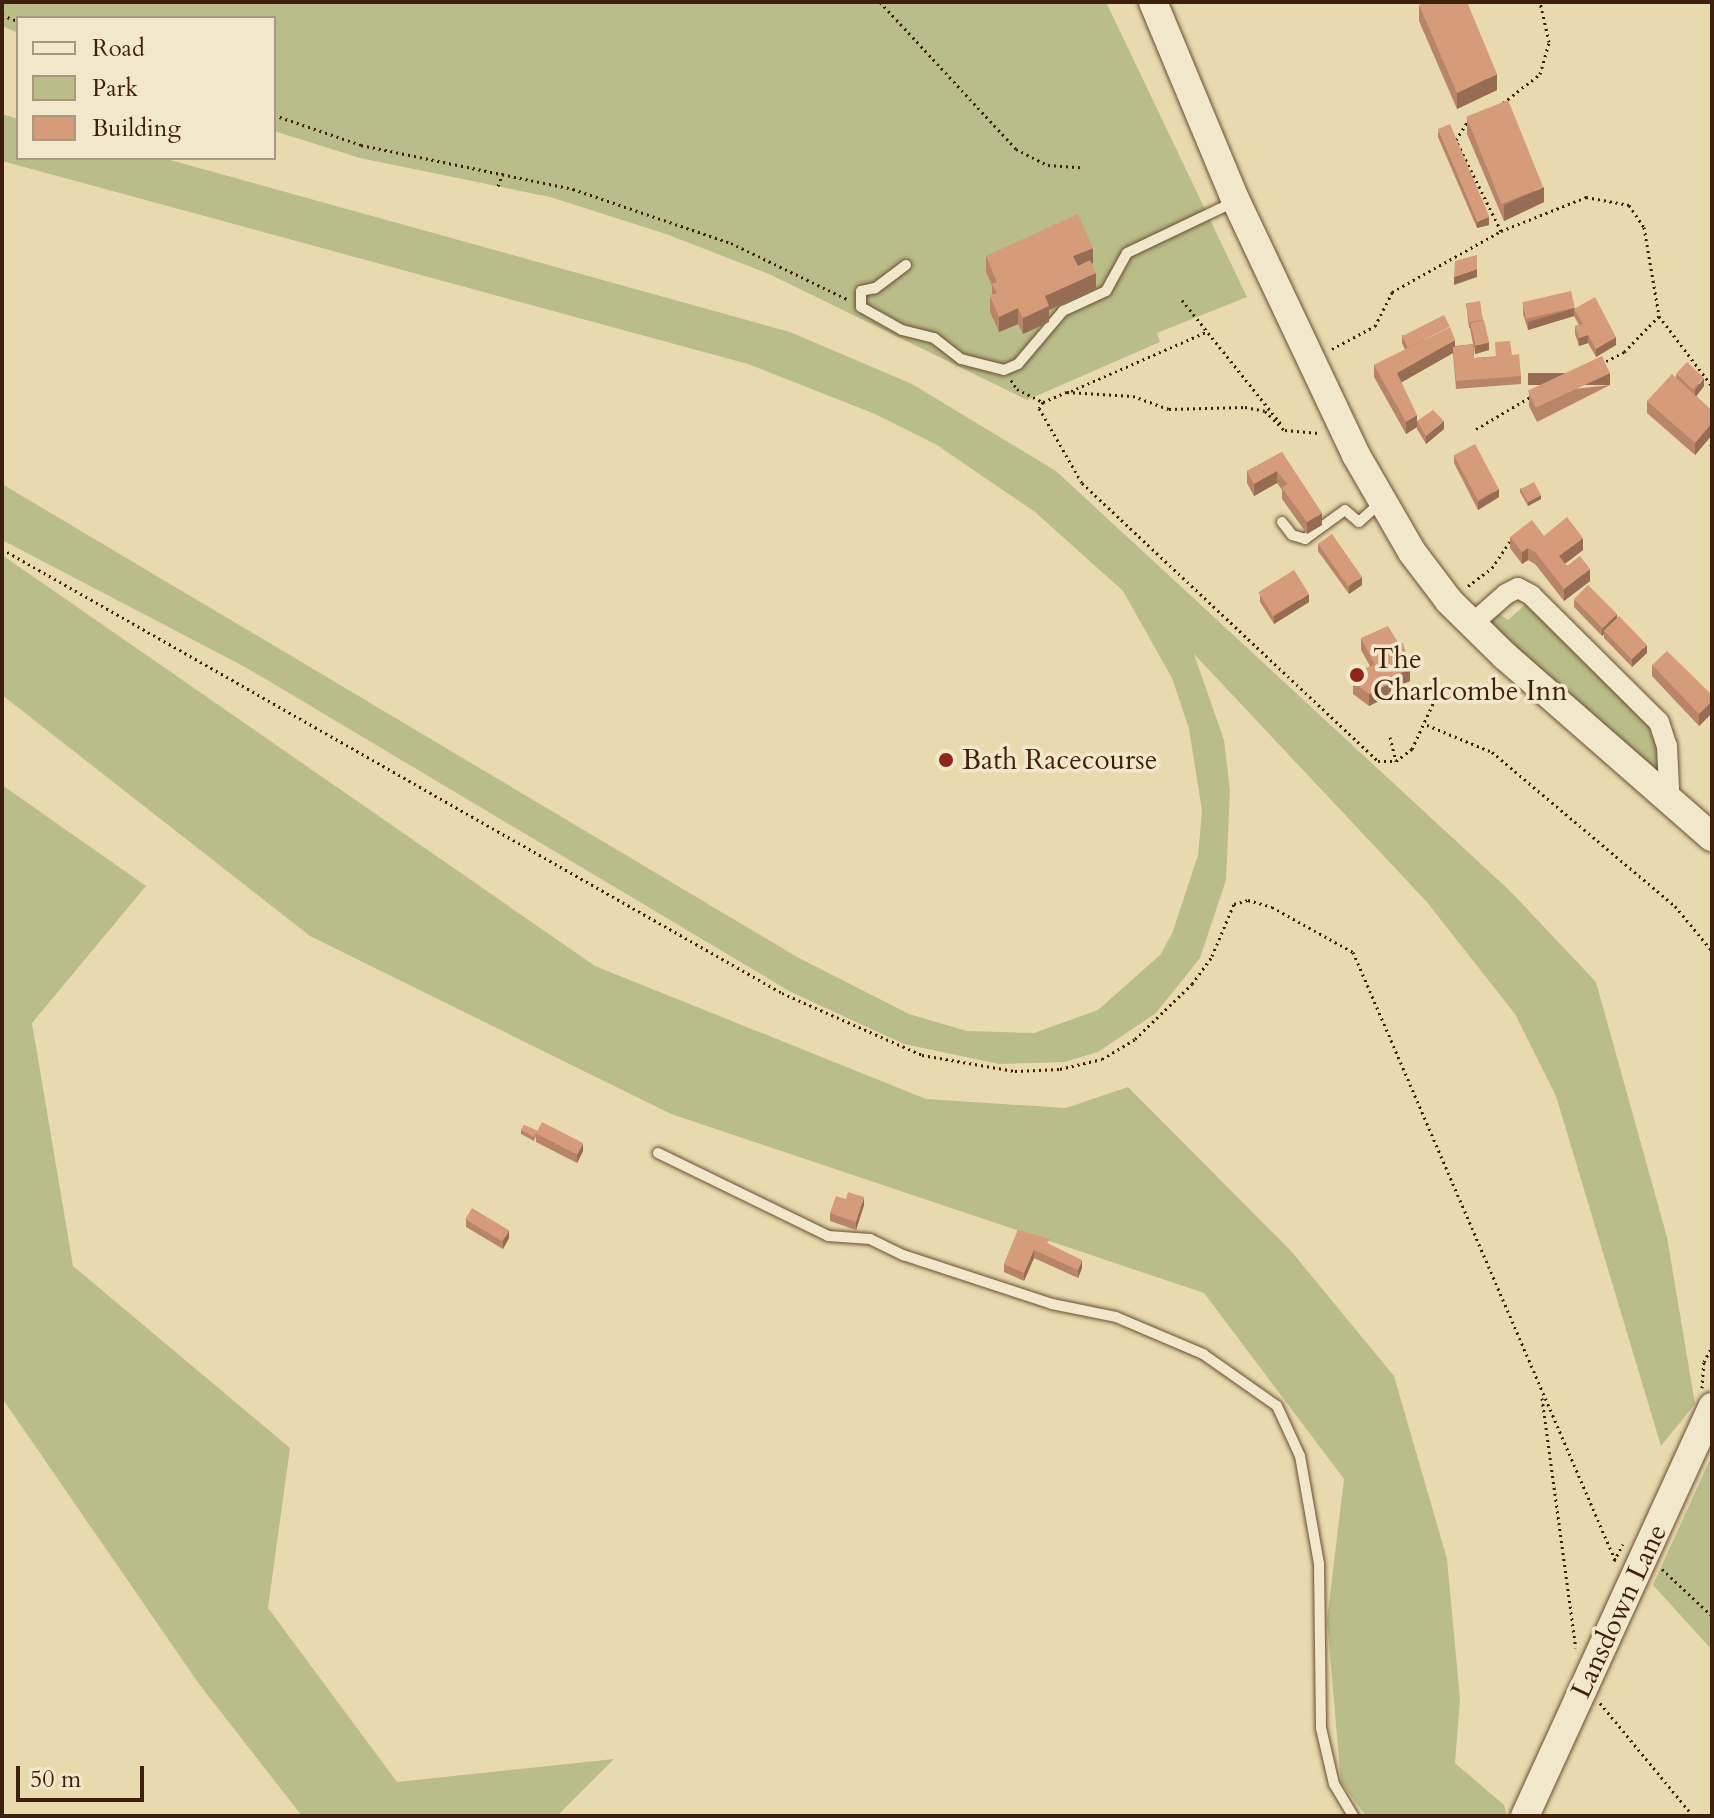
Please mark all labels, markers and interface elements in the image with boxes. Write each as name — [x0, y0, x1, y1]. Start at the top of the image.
legend — [16, 16, 276, 160]
text: Road — [92, 32, 145, 65]
text: Park — [92, 72, 138, 105]
text: Building — [92, 112, 181, 145]
place label: The Charlcombe Inn — [1373, 642, 1567, 708]
marker: The Charlcombe Inn — [1348, 666, 1366, 684]
place label: Bath Racecourse — [962, 743, 1157, 777]
marker: Bath Racecourse — [937, 751, 955, 769]
street label: Lansdown Lane — [1564, 1519, 1674, 1703]
scale bar — [20, 1750, 148, 1800]
text: 50 m — [30, 1763, 81, 1796]

